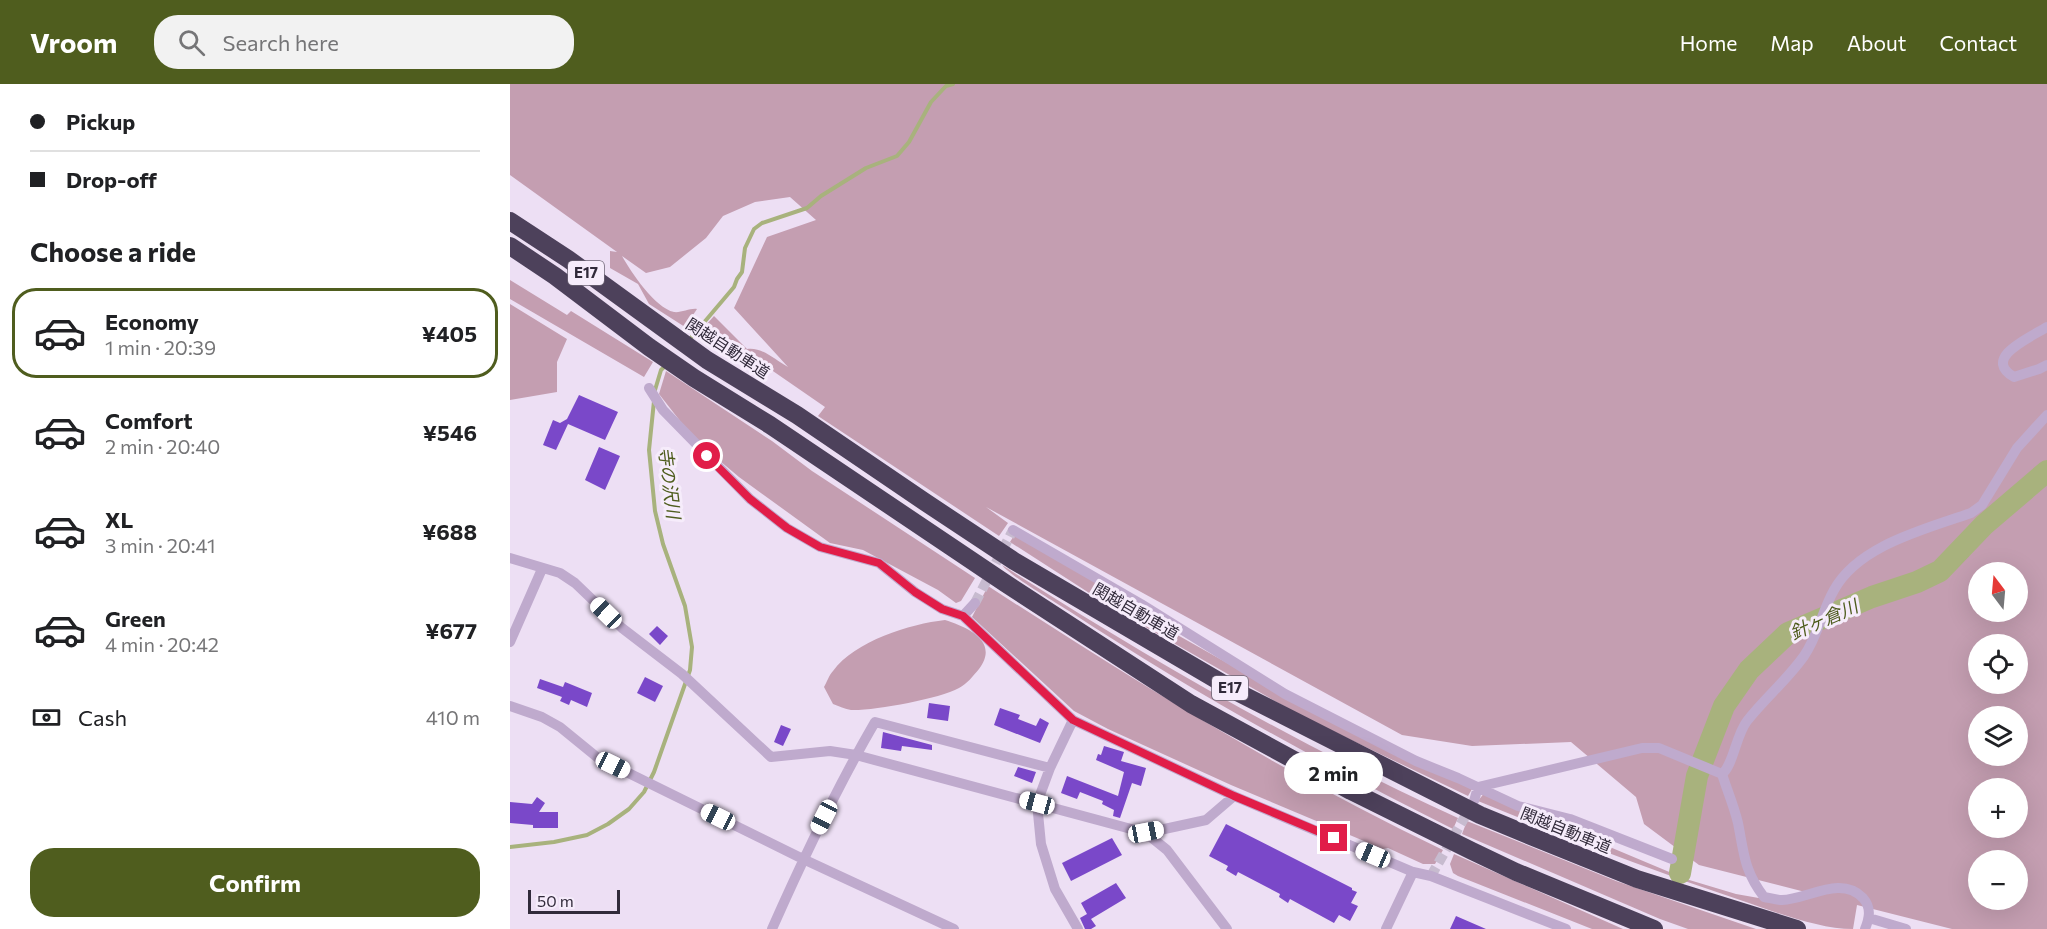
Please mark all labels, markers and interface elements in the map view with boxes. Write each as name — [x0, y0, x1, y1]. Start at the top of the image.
search box — [154, 15, 574, 69]
text: Vroom — [30, 25, 118, 59]
icon: search — [175, 26, 208, 59]
text: Search here — [223, 29, 339, 56]
text: Home — [1680, 30, 1737, 55]
text: Map — [1770, 30, 1814, 55]
text: About — [1847, 30, 1906, 55]
text: Contact — [1939, 30, 2017, 55]
text: Pickup — [66, 108, 135, 135]
text: Drop-off — [66, 166, 157, 193]
text: Choose a ride — [30, 235, 196, 268]
road number: E17 — [568, 261, 604, 285]
icon: car — [33, 306, 87, 360]
text: Economy — [105, 308, 199, 335]
street label: 関越自動車道 — [683, 313, 774, 382]
text: ¥405 — [422, 320, 477, 347]
text: 1 min · 20:39 — [105, 335, 216, 359]
icon: car — [33, 405, 87, 459]
text: Comfort — [105, 407, 193, 434]
text: ¥546 — [423, 419, 477, 446]
text: 2 min · 20:40 — [105, 434, 220, 458]
route start — [693, 442, 720, 469]
water label: 寺の沢川 — [655, 446, 686, 522]
icon: car — [33, 504, 87, 558]
text: XL — [105, 506, 133, 533]
text: ¥688 — [422, 518, 477, 545]
text: 3 min · 20:41 — [105, 533, 215, 557]
north arrow — [1968, 562, 2028, 622]
map controls — [1968, 562, 2028, 910]
street label: 関越自動車道 — [1090, 578, 1183, 643]
car — [587, 594, 625, 632]
water label: 針ヶ倉川 — [1786, 594, 1863, 644]
icon: car — [33, 603, 87, 657]
text: Green — [105, 605, 166, 632]
text: ¥677 — [425, 617, 477, 644]
text: 4 min · 20:42 — [105, 632, 219, 656]
button: locate — [1968, 634, 2028, 694]
road number: E17 — [1212, 676, 1248, 700]
icon: cash — [30, 701, 63, 734]
text: Cash — [78, 704, 127, 731]
text: 410 m — [426, 705, 480, 729]
button: layers — [1968, 706, 2028, 766]
car — [593, 749, 633, 781]
callout: 2 min — [1284, 751, 1384, 793]
text: 2 min — [1309, 761, 1358, 785]
button: + — [1968, 778, 2028, 838]
car — [1017, 790, 1057, 816]
car — [808, 797, 840, 837]
car — [698, 801, 738, 833]
street label: 関越自動車道 — [1518, 803, 1614, 856]
car — [1127, 820, 1165, 844]
route end — [1320, 824, 1347, 851]
car — [1353, 840, 1393, 870]
button: Confirm — [30, 848, 480, 917]
button: − — [1968, 850, 2028, 910]
scale bar — [528, 887, 620, 914]
text: 50 m — [537, 891, 574, 910]

